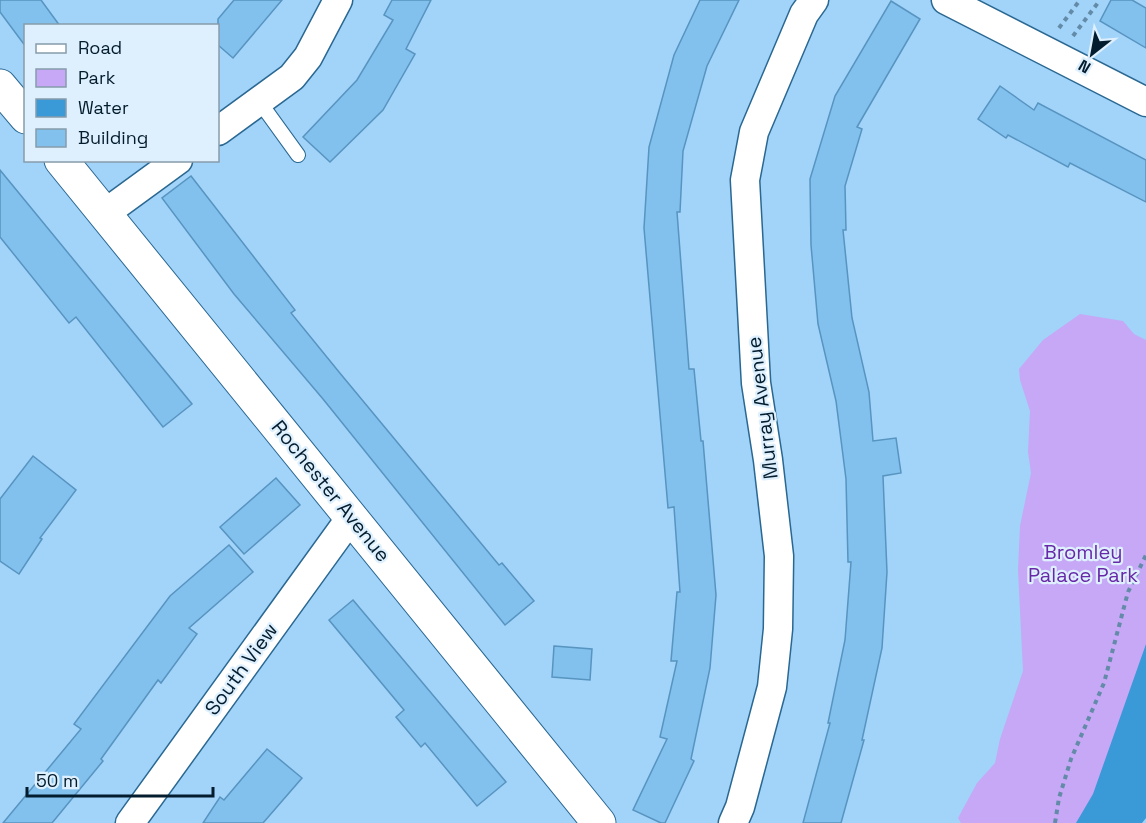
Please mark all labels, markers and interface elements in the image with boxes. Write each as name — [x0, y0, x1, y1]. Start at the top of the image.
legend — [24, 24, 219, 162]
north arrow — [1062, 24, 1122, 84]
text: Road — [78, 36, 122, 59]
text: N — [1075, 55, 1095, 78]
text: Park — [78, 66, 116, 89]
text: Water — [78, 96, 129, 119]
text: Building — [78, 126, 148, 149]
street label: Murray Avenue — [740, 335, 784, 481]
street label: Rochester Avenue — [266, 415, 396, 567]
park label: Bromley Palace Park — [1028, 539, 1138, 588]
street label: South View — [199, 618, 283, 720]
scale bar — [27, 760, 213, 798]
text: 50 m — [36, 769, 78, 792]

